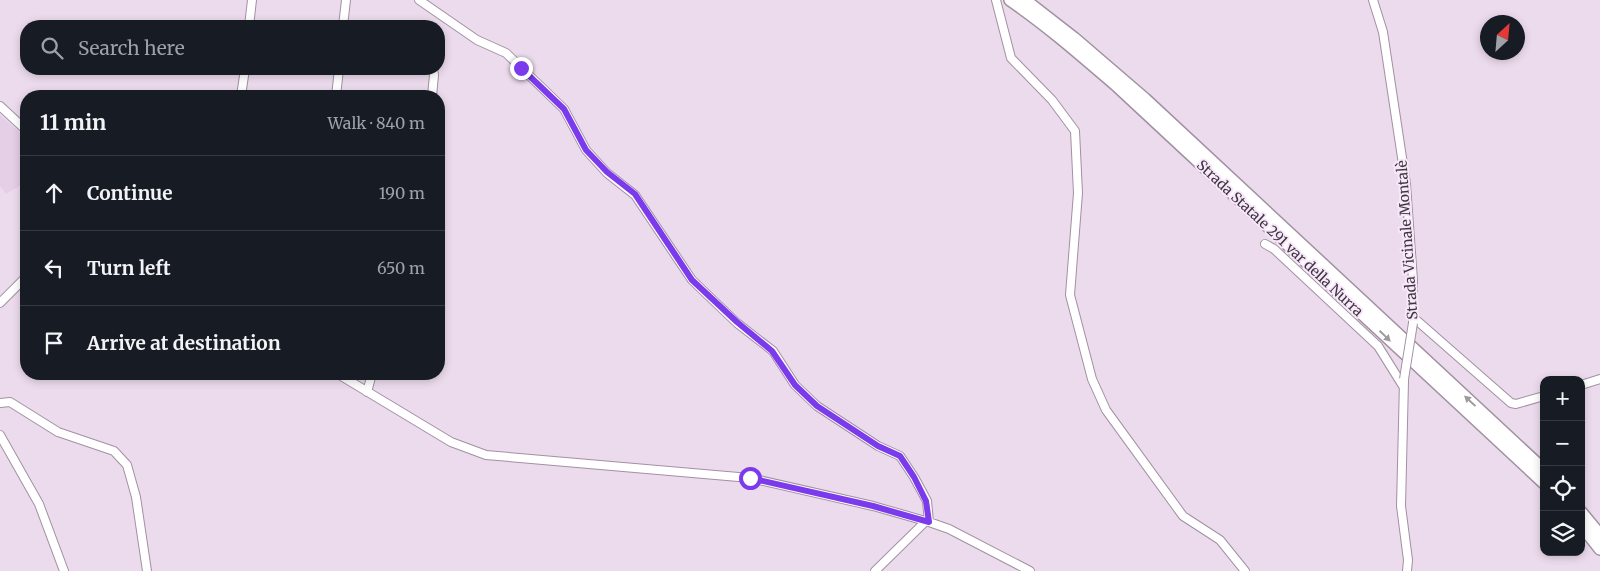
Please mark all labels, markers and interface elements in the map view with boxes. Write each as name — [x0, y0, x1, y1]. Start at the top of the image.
north arrow — [1480, 15, 1525, 60]
search box — [20, 20, 445, 75]
icon: search — [38, 34, 66, 62]
text: Search here — [78, 36, 185, 60]
route end — [510, 57, 533, 80]
text: 11 min — [40, 109, 106, 136]
text: Walk · 840 m — [327, 113, 425, 133]
street label: Strada Statale 291 var della Nurra — [1193, 156, 1367, 320]
street label: Strada Vicinale Montalè — [1392, 160, 1422, 320]
icon: ahead — [40, 179, 68, 207]
text: Continue — [87, 181, 173, 205]
text: 190 m — [379, 183, 425, 203]
icon: left — [40, 254, 68, 282]
text: Turn left — [87, 256, 171, 280]
text: 650 m — [377, 258, 425, 278]
icon: arrive — [40, 329, 68, 357]
one-way arrow — [1379, 330, 1391, 342]
text: Arrive at destination — [87, 331, 281, 355]
map controls — [1540, 376, 1585, 556]
button: + — [1540, 376, 1585, 421]
one-way arrow — [1463, 396, 1476, 407]
button: − — [1540, 421, 1585, 466]
button: locate — [1540, 466, 1585, 511]
route start — [739, 467, 762, 490]
button: layers — [1540, 511, 1585, 556]

